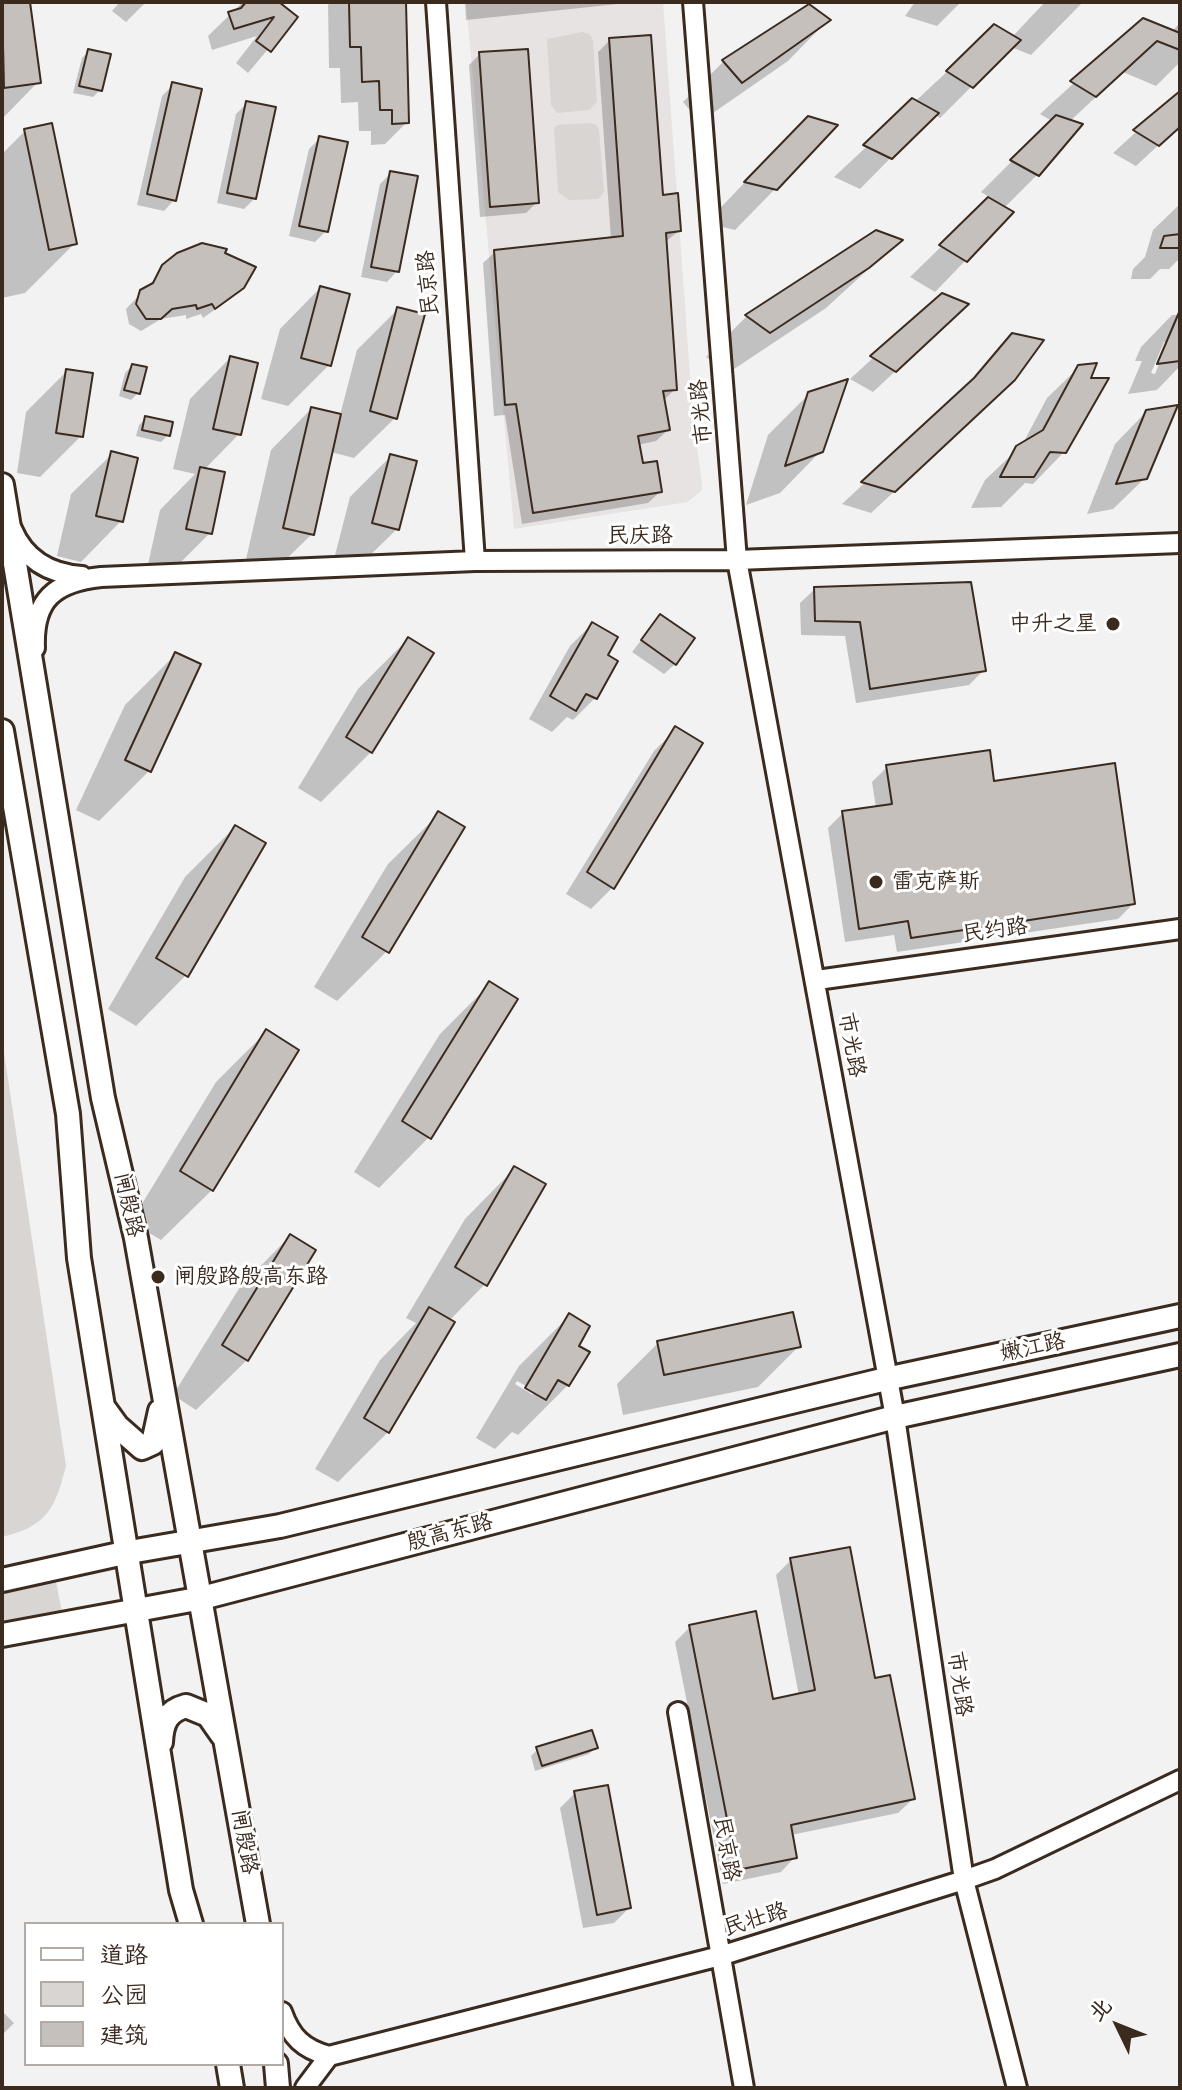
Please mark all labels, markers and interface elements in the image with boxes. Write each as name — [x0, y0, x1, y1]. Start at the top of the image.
street label: 民京路 — [413, 249, 445, 317]
street label: 市光路 — [686, 378, 718, 446]
street label: 民庆路 — [607, 523, 673, 549]
place label: 中升之星 — [1009, 611, 1097, 637]
marker: 中升之星 — [1104, 615, 1122, 633]
place label: 雷克萨斯 — [892, 869, 980, 895]
marker: 雷克萨斯 — [867, 873, 885, 891]
street label: 民约路 — [960, 913, 1030, 949]
street label: 市光路 — [832, 1010, 870, 1080]
street label: 闸殷路 — [108, 1170, 148, 1240]
place label: 闸殷路殷高东路 — [174, 1264, 328, 1290]
marker: 闸殷路殷高东路 — [149, 1268, 167, 1286]
street label: 嫩江路 — [998, 1328, 1068, 1368]
street label: 殷高东路 — [404, 1509, 496, 1557]
street label: 市光路 — [941, 1649, 977, 1719]
street label: 闸殷路 — [225, 1807, 263, 1877]
street label: 民京路 — [707, 1814, 745, 1884]
street label: 民壮路 — [721, 1898, 791, 1942]
legend — [24, 1922, 284, 2066]
text: 道路 — [100, 1939, 148, 1971]
text: 公园 — [100, 1979, 148, 2011]
north arrow — [1078, 1986, 1158, 2066]
text: 北 — [1082, 1991, 1118, 2027]
text: 建筑 — [100, 2019, 148, 2051]

